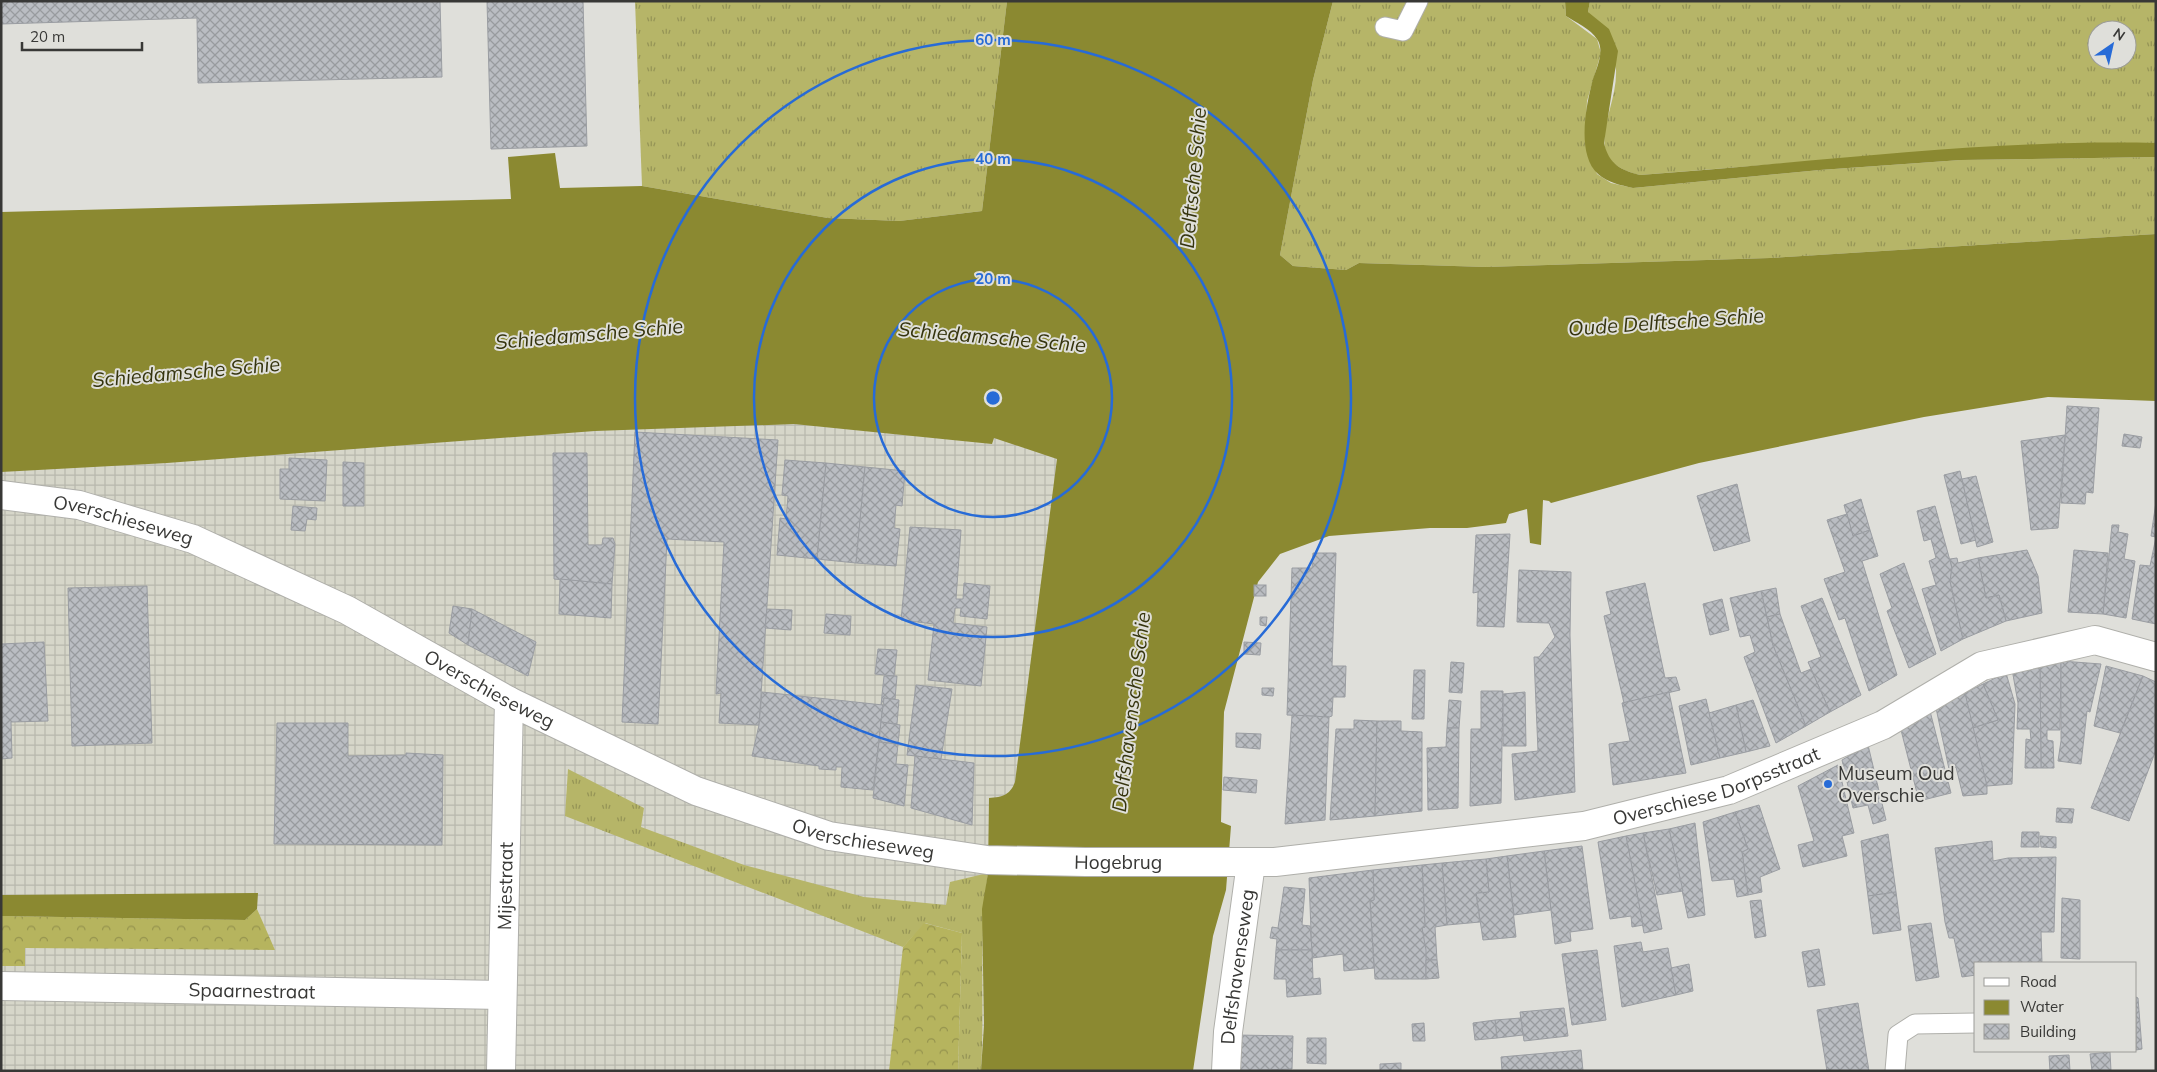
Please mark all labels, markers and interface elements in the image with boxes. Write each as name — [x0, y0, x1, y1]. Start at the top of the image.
scale bar — [22, 20, 142, 52]
north arrow — [2087, 20, 2137, 70]
text: N — [2110, 24, 2129, 45]
text: 20 m — [30, 27, 65, 46]
text: 60 m — [975, 30, 1011, 49]
water label: Delftsche Schie — [1174, 106, 1211, 249]
text: 40 m — [975, 149, 1011, 168]
text: 20 m — [975, 269, 1011, 288]
water label: Oude Delftsche Schie — [1567, 302, 1765, 341]
water label: Schiedamsche Schie — [494, 313, 684, 354]
water label: Schiedamsche Schie — [897, 316, 1087, 357]
water label: Schiedamsche Schie — [91, 351, 281, 392]
centre of rings — [984, 389, 1002, 407]
street label: Overschieseweg — [52, 490, 196, 550]
water label: Delfshavensche Schie — [1106, 610, 1155, 813]
street label: Overschieseweg — [420, 644, 559, 733]
street label: Overschiese Dorpsstraat — [1610, 741, 1823, 830]
place label: Museum Oud Overschie — [1838, 761, 1955, 807]
marker: Museum Oud Overschie — [1822, 778, 1834, 790]
street label: Overschieseweg — [789, 812, 936, 864]
street label: Mijestraat — [492, 841, 518, 930]
street label: Hogebrug — [1074, 850, 1162, 874]
street label: Delfshavenseweg — [1215, 887, 1259, 1045]
legend — [1974, 962, 2137, 1052]
text: Road — [2020, 972, 2057, 991]
street label: Spaarnestraat — [188, 977, 316, 1004]
text: Water — [2020, 997, 2064, 1016]
text: Building — [2020, 1022, 2076, 1041]

